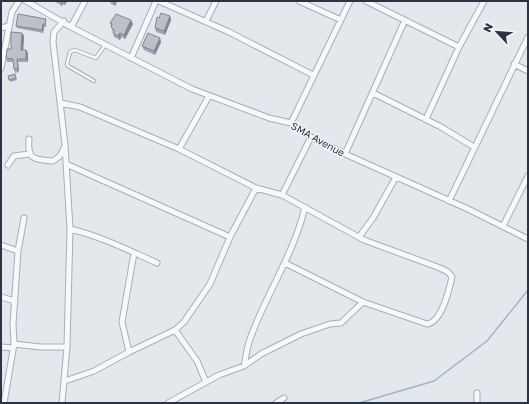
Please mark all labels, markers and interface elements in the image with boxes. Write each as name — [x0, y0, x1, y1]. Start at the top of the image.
north arrow — [477, 12, 517, 52]
text: N — [480, 21, 495, 34]
street label: SMA Avenue — [289, 119, 347, 159]

